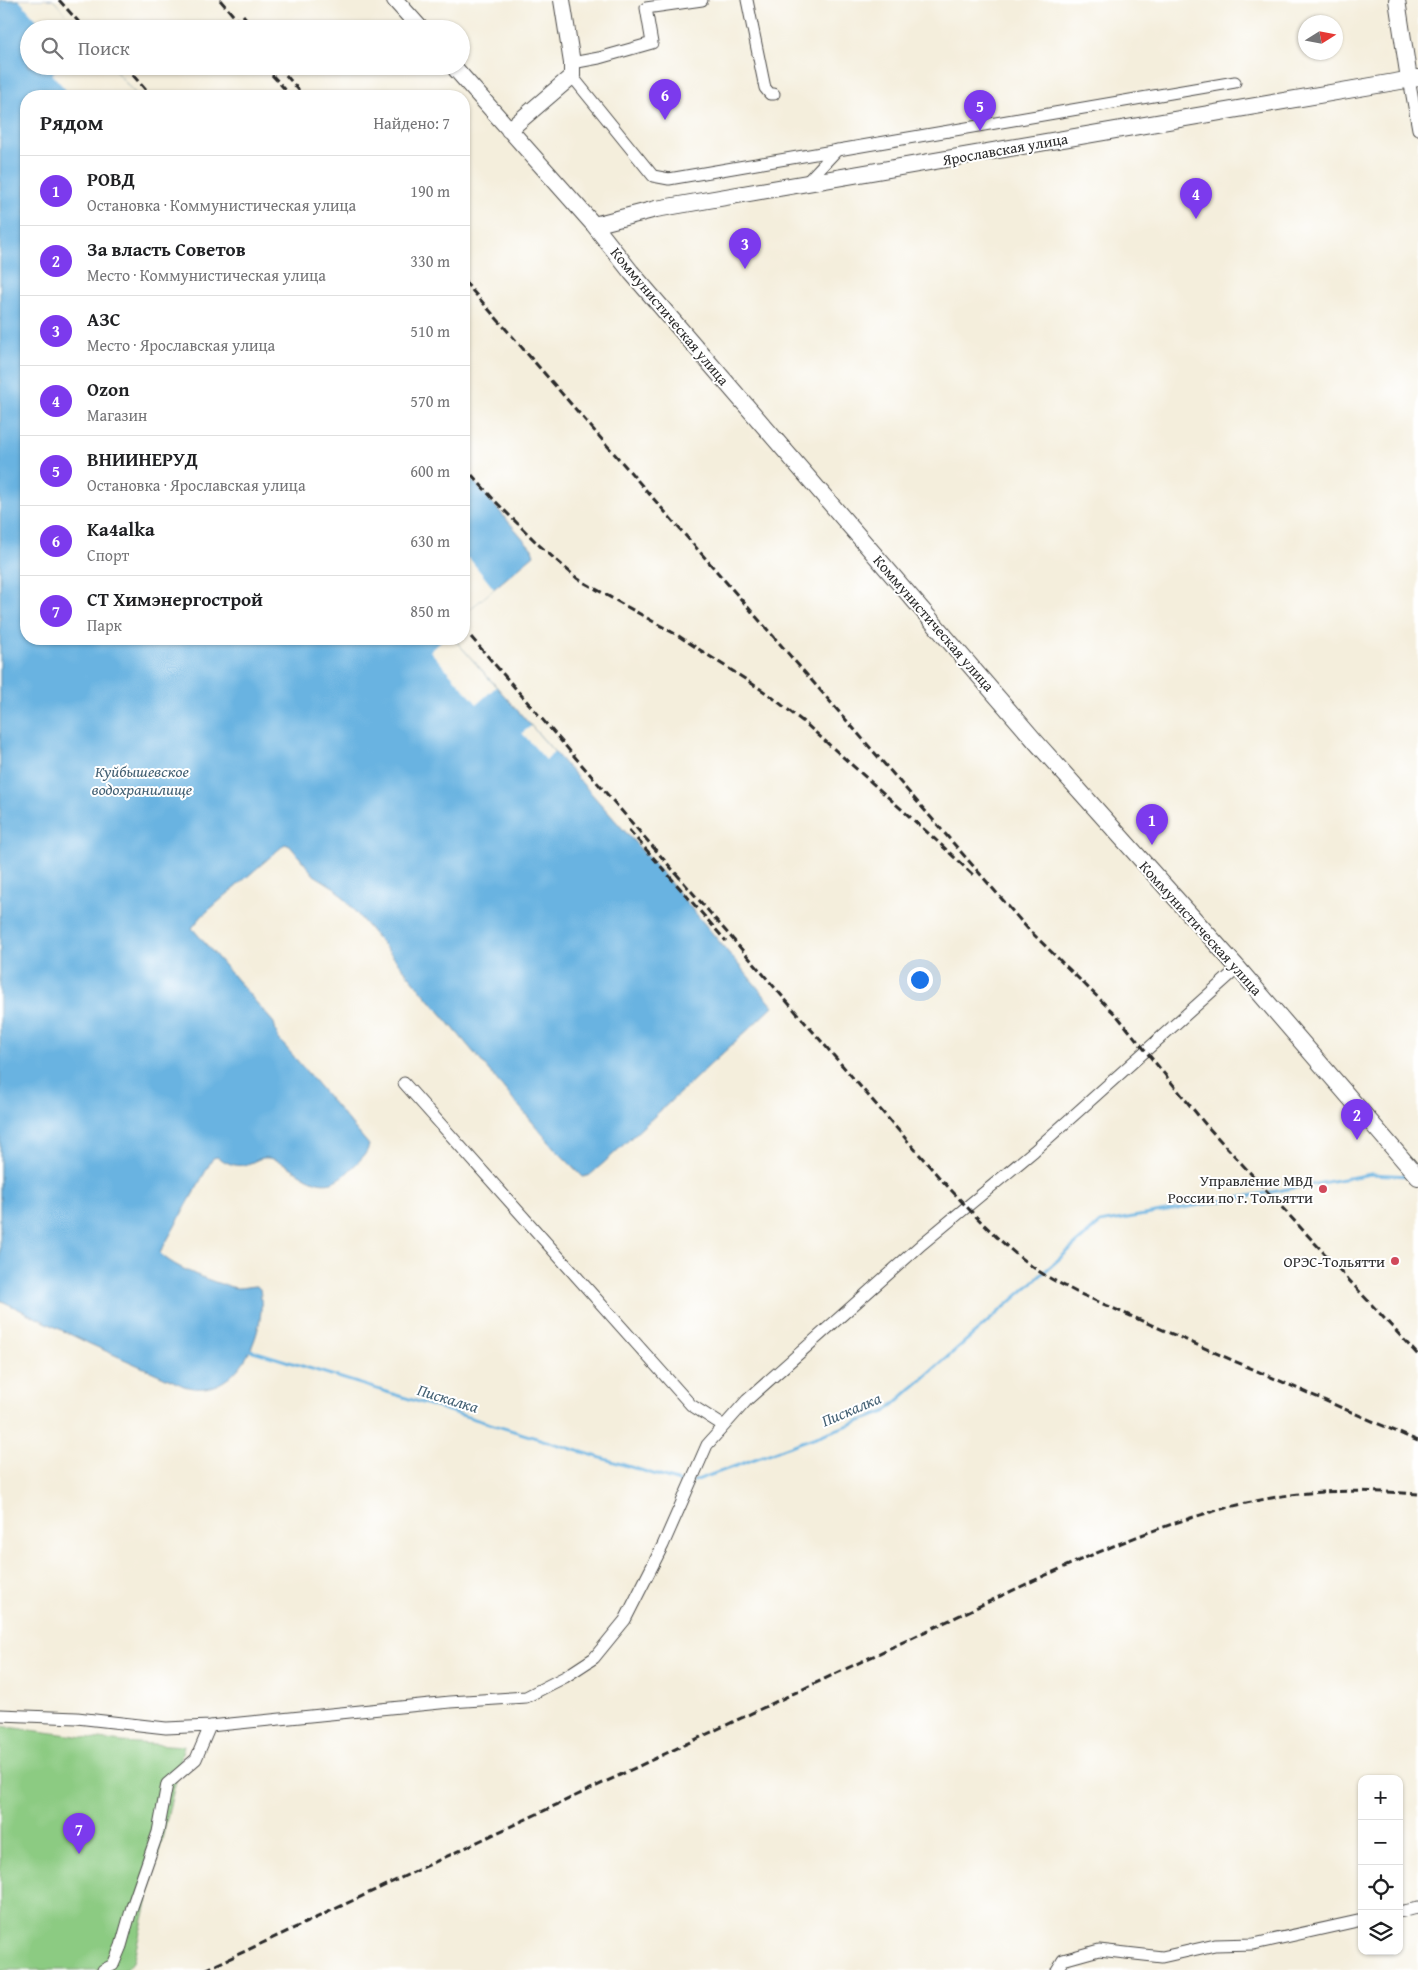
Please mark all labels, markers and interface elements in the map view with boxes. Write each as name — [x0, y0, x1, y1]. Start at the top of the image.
north arrow — [1298, 15, 1343, 60]
search box — [20, 20, 470, 75]
icon: search — [38, 34, 66, 62]
text: Поиск — [78, 34, 130, 62]
pin: 6 — [649, 79, 681, 120]
pin: 5 — [964, 90, 996, 131]
text: Рядом — [40, 107, 103, 138]
text: Найдено: 7 — [373, 111, 450, 135]
street label: Ярославская улица — [940, 127, 1070, 171]
text: РОВД — [87, 165, 135, 193]
pin: 4 — [1180, 178, 1212, 219]
text: 1 — [52, 179, 60, 203]
text: 190 m — [410, 179, 450, 203]
text: Остановка · Коммунистическая улица — [87, 193, 356, 217]
pin: 3 — [729, 228, 761, 269]
text: За власть Советов — [87, 235, 246, 263]
street label: Коммунистическая улица — [606, 242, 735, 390]
text: 2 — [52, 249, 60, 273]
text: 330 m — [410, 249, 450, 273]
text: Место · Коммунистическая улица — [87, 263, 326, 287]
text: АЗС — [87, 305, 121, 333]
text: 3 — [52, 319, 60, 343]
text: 510 m — [410, 319, 450, 343]
text: Место · Ярославская улица — [87, 333, 275, 357]
text: Ozon — [87, 375, 129, 403]
text: 4 — [52, 389, 60, 413]
text: 570 m — [410, 389, 450, 413]
text: Магазин — [87, 403, 147, 427]
text: ВНИИНЕРУД — [87, 445, 198, 473]
text: 5 — [52, 459, 60, 483]
text: 600 m — [410, 459, 450, 483]
text: Остановка · Ярославская улица — [87, 473, 306, 497]
text: Ka4alka — [87, 515, 155, 543]
text: 6 — [52, 529, 60, 553]
text: 630 m — [410, 529, 450, 553]
text: Спорт — [87, 543, 129, 567]
street label: Коммунистическая улица — [869, 550, 1000, 696]
text: СТ Химэнергострой — [87, 585, 263, 613]
text: 7 — [52, 599, 60, 623]
text: 850 m — [410, 599, 450, 623]
text: Парк — [87, 613, 122, 637]
water label: Куйбышевское водохранилище — [92, 759, 193, 801]
pin: 1 — [1136, 804, 1168, 845]
street label: Коммунистическая улица — [1135, 856, 1268, 1000]
your location — [907, 967, 933, 993]
pin: 2 — [1341, 1099, 1373, 1140]
place label: Управление МВД России по г. Тольятти — [1168, 1170, 1313, 1208]
marker: Управление МВД России по г. Тольятти — [1317, 1183, 1329, 1195]
place label: ОРЭС-Тольятти — [1284, 1251, 1385, 1272]
marker: ОРЭС-Тольятти — [1389, 1255, 1401, 1267]
water label: Пискалка — [415, 1377, 482, 1419]
water label: Пискалка — [817, 1385, 885, 1432]
map controls — [1358, 1775, 1403, 1955]
button: + — [1358, 1775, 1403, 1820]
pin: 7 — [63, 1813, 95, 1854]
button: − — [1358, 1820, 1403, 1865]
button: locate — [1358, 1865, 1403, 1910]
button: layers — [1358, 1910, 1403, 1955]

